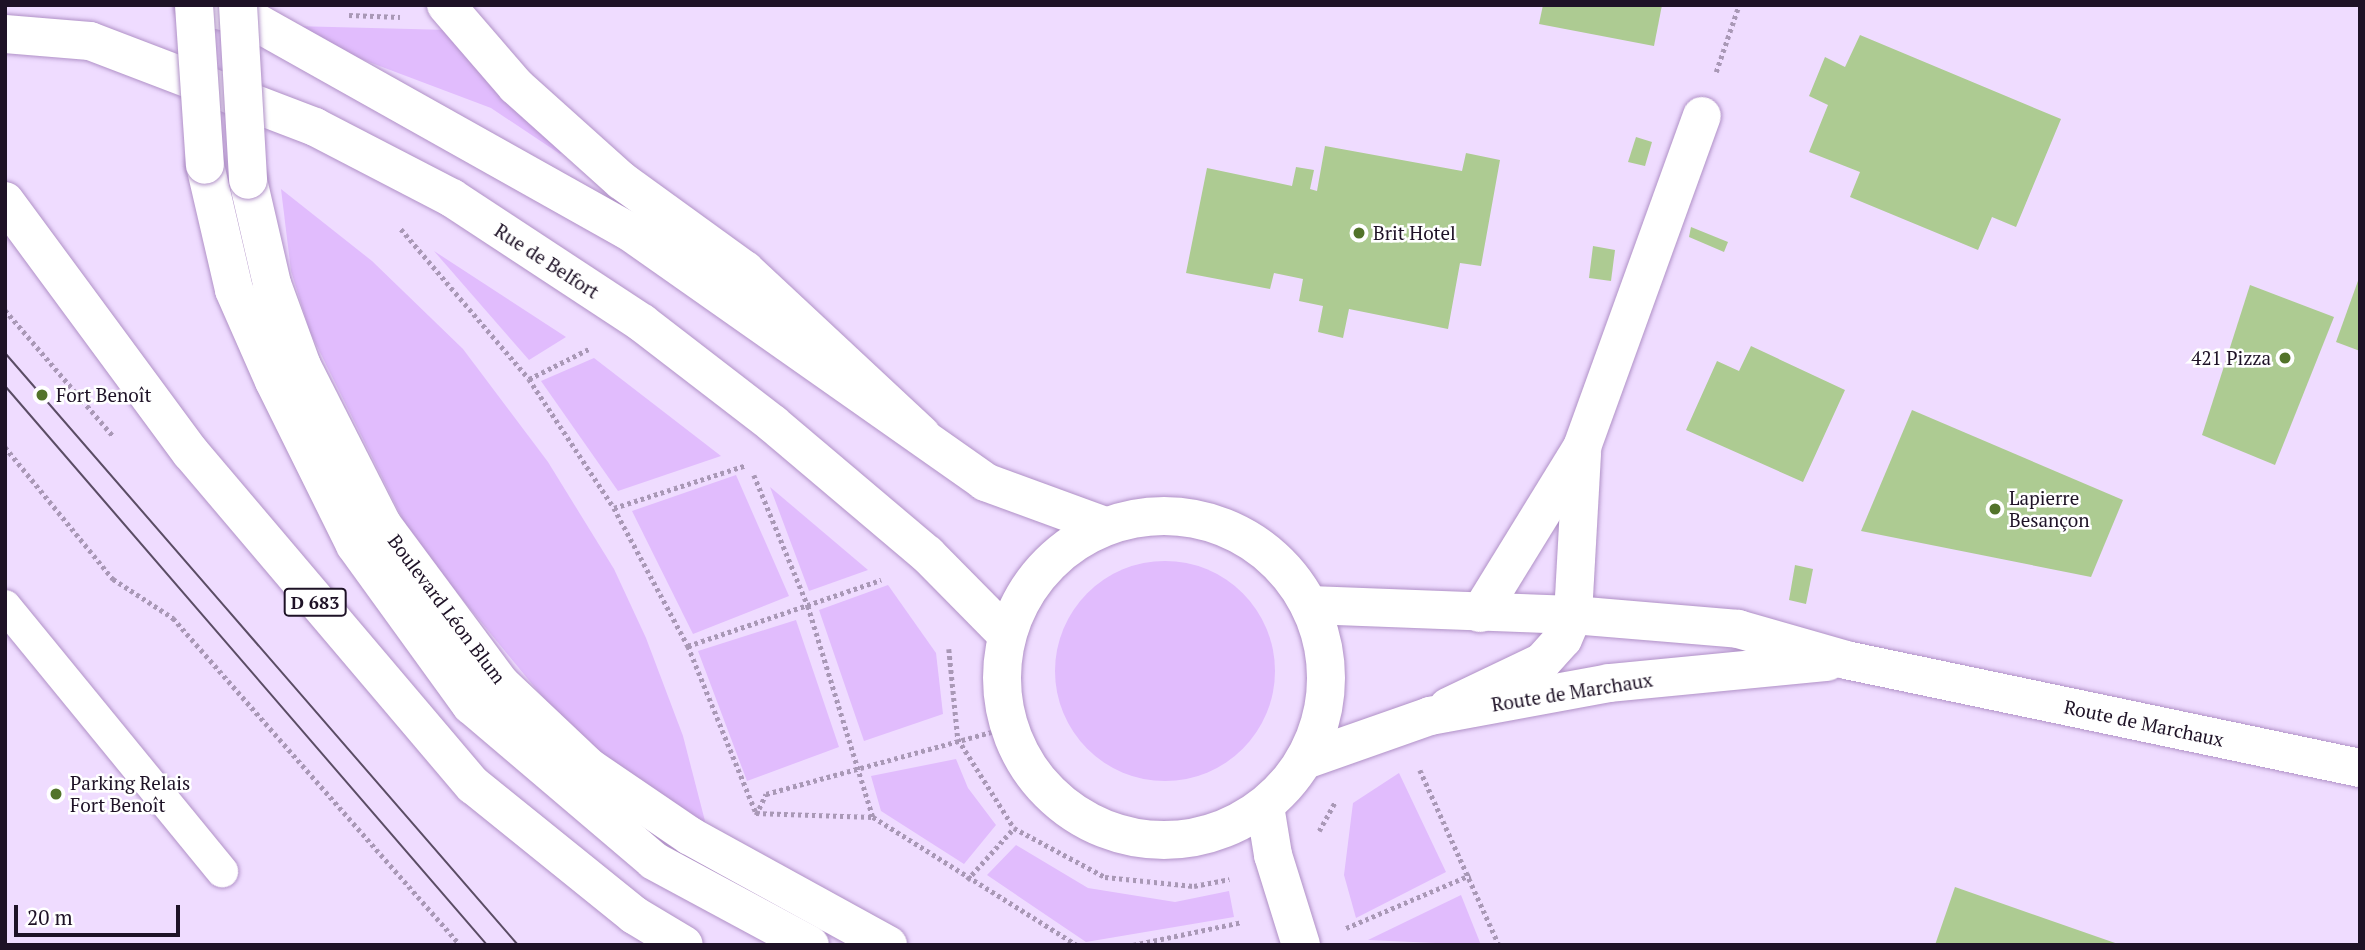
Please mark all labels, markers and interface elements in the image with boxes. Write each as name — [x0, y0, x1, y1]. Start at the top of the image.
street label: Rue de Belfort — [491, 219, 603, 303]
place label: Brit Hotel — [1373, 222, 1456, 244]
marker: Brit Hotel — [1351, 225, 1367, 241]
place label: 421 Pizza — [2191, 347, 2271, 369]
marker: 421 Pizza — [2277, 350, 2293, 366]
place label: Fort Benoît — [56, 384, 152, 406]
marker: Fort Benoît — [34, 387, 50, 403]
place label: Lapierre Besançon — [2009, 487, 2090, 531]
marker: Lapierre Besançon — [1987, 501, 2003, 517]
street label: Boulevard Léon Blum — [383, 530, 511, 688]
road number: D 683 — [284, 588, 346, 616]
street label: Route de Marchaux — [1490, 668, 1654, 716]
street label: Route de Marchaux — [2062, 695, 2226, 751]
place label: Parking Relais Fort Benoît — [70, 772, 190, 816]
marker: Parking Relais Fort Benoît — [48, 786, 64, 802]
scale bar — [18, 890, 184, 934]
text: 20 m — [27, 903, 73, 931]

